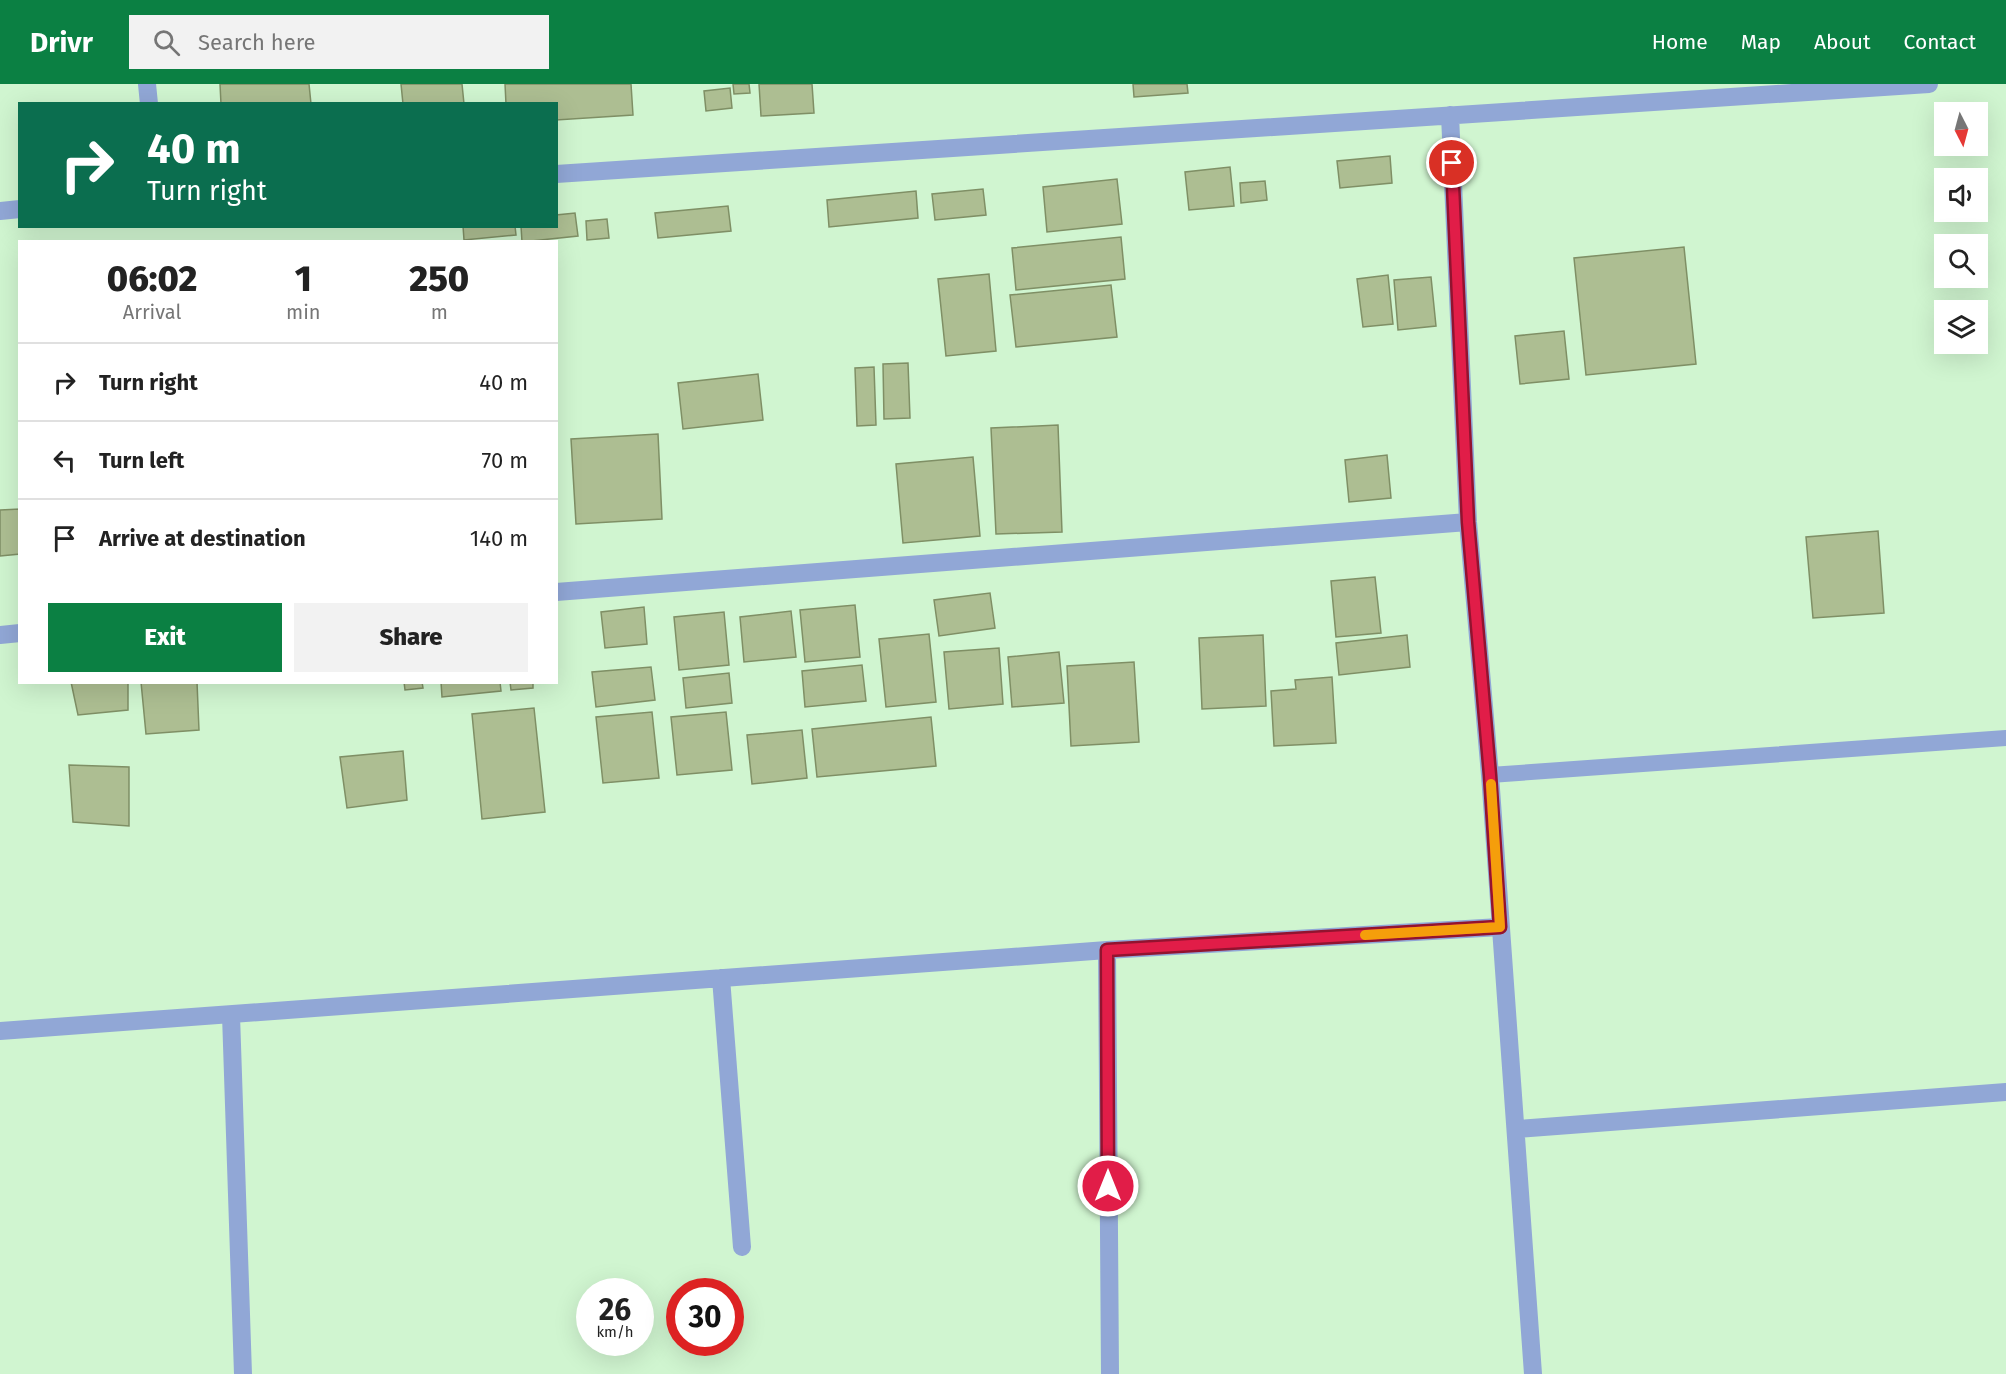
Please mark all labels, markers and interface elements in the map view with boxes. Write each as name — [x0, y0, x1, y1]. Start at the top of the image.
search box — [129, 15, 549, 69]
text: Drivr — [30, 26, 93, 59]
icon: search — [150, 26, 183, 59]
text: Search here — [198, 29, 315, 56]
text: Home — [1652, 29, 1708, 55]
text: Map — [1741, 29, 1781, 55]
text: About — [1814, 29, 1871, 55]
text: Contact — [1904, 29, 1976, 55]
north arrow — [1934, 102, 1988, 156]
map controls — [1934, 102, 1988, 354]
text: 40 m — [147, 124, 241, 174]
icon: right — [48, 126, 126, 204]
pin — [1426, 137, 1477, 188]
icon: arrive — [1435, 146, 1468, 179]
button: sound — [1934, 168, 1988, 222]
text: Turn right — [147, 175, 267, 207]
button: search — [1934, 234, 1988, 288]
text: 06:02 — [107, 257, 197, 301]
text: 1 — [295, 257, 312, 301]
text: 250 — [409, 257, 469, 301]
text: Arrival — [123, 300, 181, 324]
text: min — [286, 300, 321, 324]
text: m — [431, 300, 448, 324]
button: layers — [1934, 300, 1988, 354]
icon: right — [48, 366, 81, 399]
text: Turn right — [99, 369, 198, 396]
text: 40 m — [479, 369, 528, 396]
icon: left — [48, 444, 81, 477]
text: Turn left — [99, 447, 184, 474]
text: 70 m — [482, 447, 528, 474]
icon: arrive — [48, 522, 81, 555]
text: Arrive at destination — [99, 525, 306, 552]
text: 140 m — [470, 525, 528, 552]
button: Exit — [48, 603, 282, 672]
button: Share — [294, 603, 528, 672]
position arrow — [1076, 1154, 1140, 1218]
speed limit sign: 30 — [666, 1278, 744, 1356]
text: 26 — [599, 1292, 631, 1328]
text: km/h — [596, 1323, 634, 1341]

